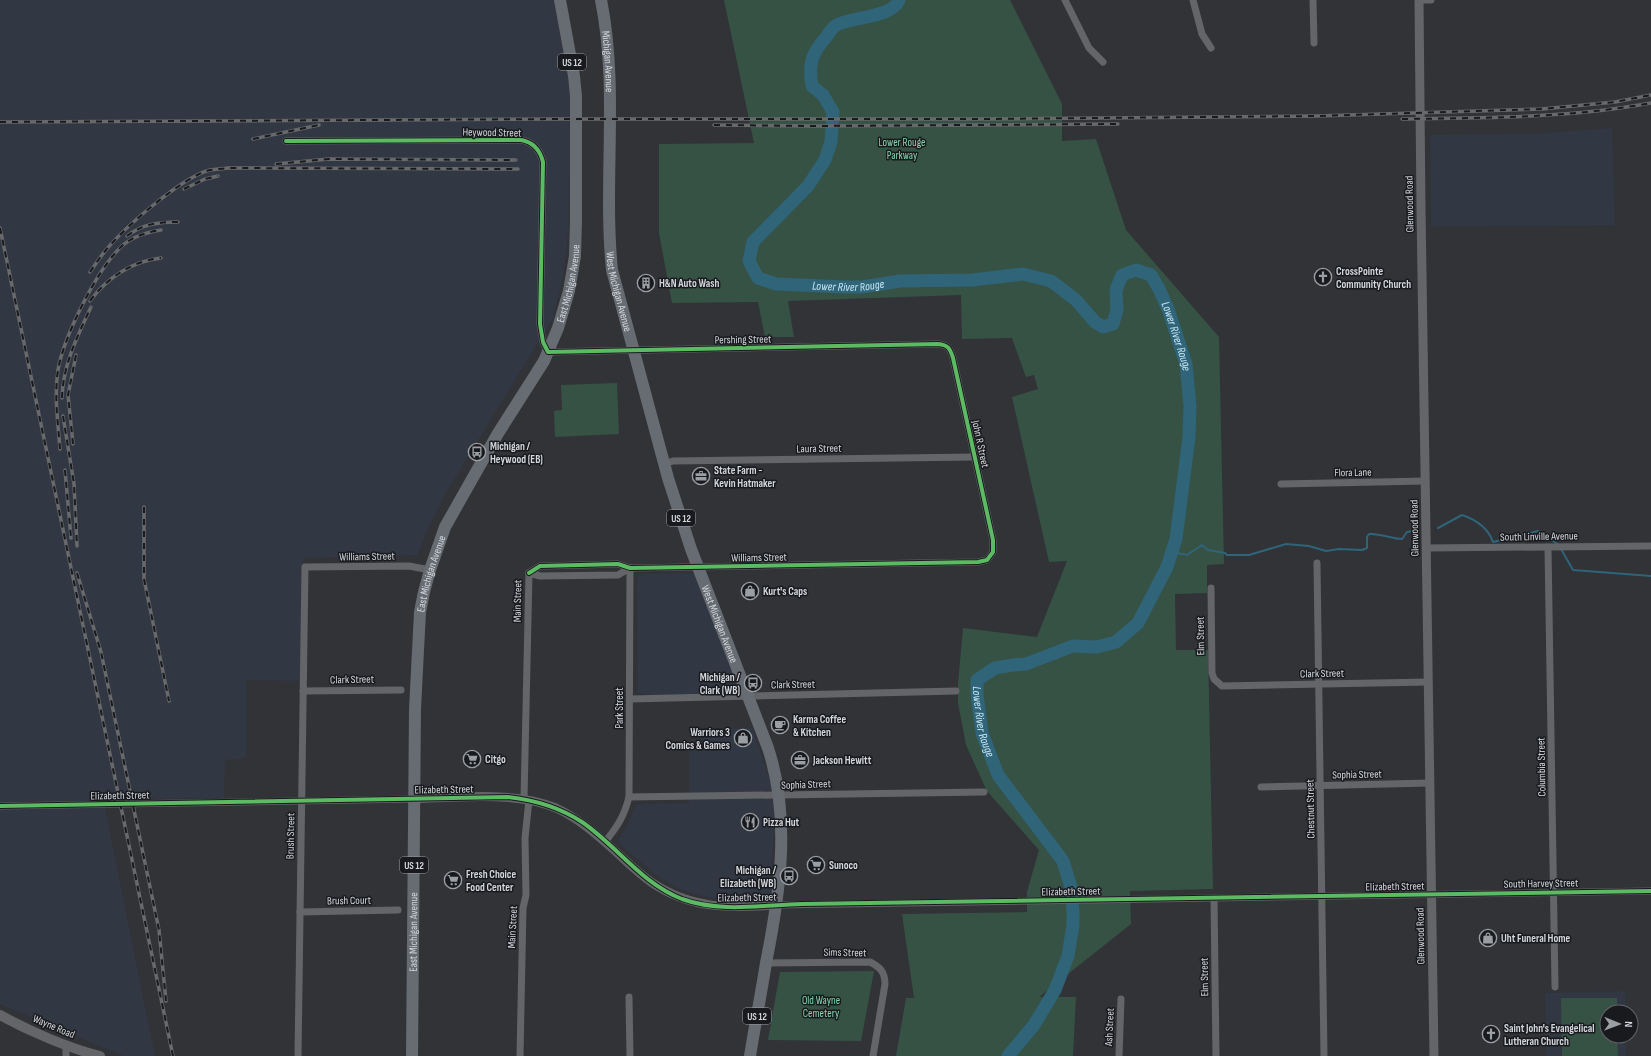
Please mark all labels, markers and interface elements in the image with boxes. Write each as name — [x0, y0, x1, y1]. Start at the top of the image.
street label: Michigan Avenue — [599, 30, 616, 92]
road number: US 12 — [558, 54, 586, 70]
street label: Heywood Street — [462, 125, 522, 140]
park label: Lower Rouge Parkway — [879, 136, 925, 162]
street label: Glenwood Road — [1402, 175, 1416, 232]
street label: East Michigan Avenue — [554, 244, 582, 324]
street label: West Michigan Avenue — [603, 251, 634, 333]
place label: CrossPointe Community Church — [1336, 265, 1411, 291]
church icon: CrossPointe Community Church — [1313, 267, 1333, 287]
building icon: H&N Auto Wash — [636, 273, 656, 293]
place label: H&N Auto Wash — [659, 277, 719, 290]
water label: Lower River Rouge — [812, 277, 886, 295]
water label: Lower River Rouge — [1158, 299, 1194, 372]
street label: Pershing Street — [714, 332, 772, 346]
street label: John R Street — [969, 418, 992, 470]
place label: Michigan / Heywood (EB) — [490, 440, 543, 466]
bus stop icon: Michigan / Heywood (EB) — [467, 442, 487, 462]
street label: Laura Street — [796, 442, 842, 455]
place label: State Farm - Kevin Hatmaker — [714, 464, 776, 490]
office icon: State Farm - Kevin Hatmaker — [691, 466, 711, 486]
street label: Flora Lane — [1334, 466, 1372, 479]
street label: Glenwood Road — [1407, 499, 1421, 556]
road number: US 12 — [667, 510, 695, 526]
street label: South Linville Avenue — [1500, 529, 1578, 544]
street label: East Michigan Avenue — [414, 534, 449, 613]
street label: Williams Street — [339, 550, 396, 563]
street label: Williams Street — [731, 551, 788, 564]
street label: Main Street — [511, 579, 524, 622]
shop icon: Kurt's Caps — [740, 581, 760, 601]
street label: West Michigan Avenue — [699, 583, 740, 665]
place label: Kurt's Caps — [763, 585, 807, 598]
street label: Elm Street — [1194, 616, 1207, 655]
street label: Clark Street — [1300, 667, 1345, 680]
place label: Michigan / Clark (WB) — [700, 671, 740, 697]
street label: Clark Street — [330, 673, 375, 686]
bus stop icon: Michigan / Clark (WB) — [743, 673, 763, 693]
street label: Clark Street — [771, 678, 816, 691]
water label: Lower River Rouge — [969, 686, 998, 760]
street label: Park Street — [613, 687, 626, 729]
place label: Karma Coffee & Kitchen — [793, 713, 846, 739]
cafe icon: Karma Coffee & Kitchen — [770, 715, 790, 735]
place label: Warriors 3 Comics & Games — [666, 726, 730, 752]
shop icon: Warriors 3 Comics & Games — [733, 728, 753, 748]
street label: Columbia Street — [1534, 737, 1549, 797]
supermarket icon: Citgo — [462, 749, 482, 769]
office icon: Jackson Hewitt — [790, 750, 810, 770]
place label: Citgo — [485, 753, 506, 766]
place label: Jackson Hewitt — [812, 754, 872, 767]
street label: Sophia Street — [1332, 768, 1383, 781]
street label: Sophia Street — [781, 777, 832, 792]
street label: Chestnut Street — [1303, 779, 1318, 839]
street label: Elizabeth Street — [414, 782, 474, 797]
street label: Elizabeth Street — [90, 788, 150, 803]
street label: Brush Street — [284, 812, 297, 859]
restaurant icon: Pizza Hut — [740, 812, 760, 832]
place label: Pizza Hut — [763, 816, 800, 829]
supermarket icon: Sunoco — [806, 855, 826, 875]
road number: US 12 — [400, 857, 428, 873]
place label: Sunoco — [829, 859, 858, 872]
place label: Michigan / Elizabeth (WB) — [720, 864, 776, 890]
bus stop icon: Michigan / Elizabeth (WB) — [779, 866, 799, 886]
place label: Fresh Choice Food Center — [466, 868, 516, 894]
supermarket icon: Fresh Choice Food Center — [443, 870, 463, 890]
street label: South Harvey Street — [1504, 876, 1579, 891]
street label: Elizabeth Street — [1365, 879, 1425, 894]
street label: Elizabeth Street — [1041, 884, 1101, 899]
street label: Elizabeth Street — [717, 890, 777, 905]
street label: East Michigan Avenue — [407, 892, 420, 972]
street label: Brush Court — [327, 894, 372, 907]
street label: Main Street — [505, 905, 520, 949]
street label: Glenwood Road — [1413, 907, 1427, 964]
shop icon: Uht Funeral Home — [1478, 928, 1498, 948]
place label: Uht Funeral Home — [1501, 932, 1571, 945]
street label: Sims Street — [824, 946, 867, 959]
street label: Elm Street — [1198, 957, 1211, 996]
park label: Old Wayne Cemetery — [802, 994, 840, 1020]
north arrow — [1599, 1004, 1639, 1044]
street label: Ash Street — [1102, 1007, 1117, 1048]
road number: US 12 — [743, 1008, 771, 1024]
street label: Wayne Road — [31, 1012, 77, 1041]
text: N — [1622, 1021, 1635, 1027]
place label: Saint John's Evangelical Lutheran Church — [1504, 1022, 1594, 1048]
church icon: Saint John's Evangelical Lutheran Church — [1481, 1024, 1501, 1044]

